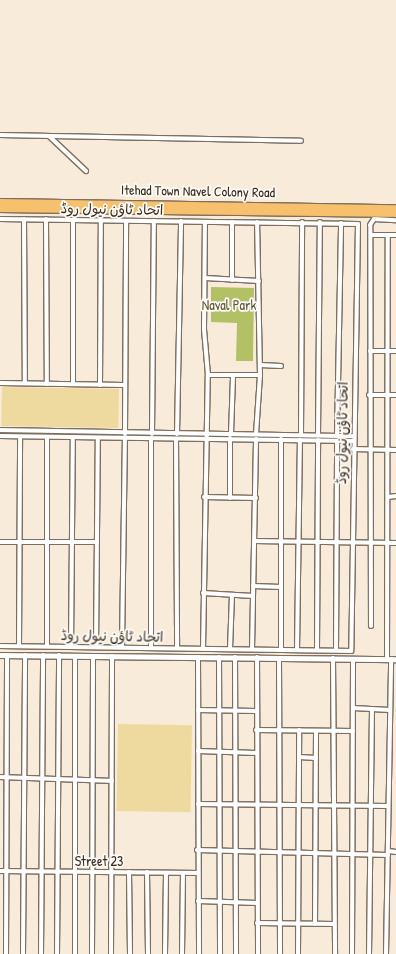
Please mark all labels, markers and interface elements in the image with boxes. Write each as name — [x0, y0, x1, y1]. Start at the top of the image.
street label: Itehad Town Navel Colony Road — [121, 181, 275, 201]
street label: اتحاد ٹاؤن نیول روڈ — [61, 200, 163, 218]
park label: Naval Park — [202, 297, 256, 313]
street label: اتحاد ٹاؤن نیول روڈ — [333, 382, 351, 484]
street label: اتحاد ٹاؤن نیول روڈ — [61, 627, 163, 645]
street label: Street 23 — [75, 853, 123, 869]

